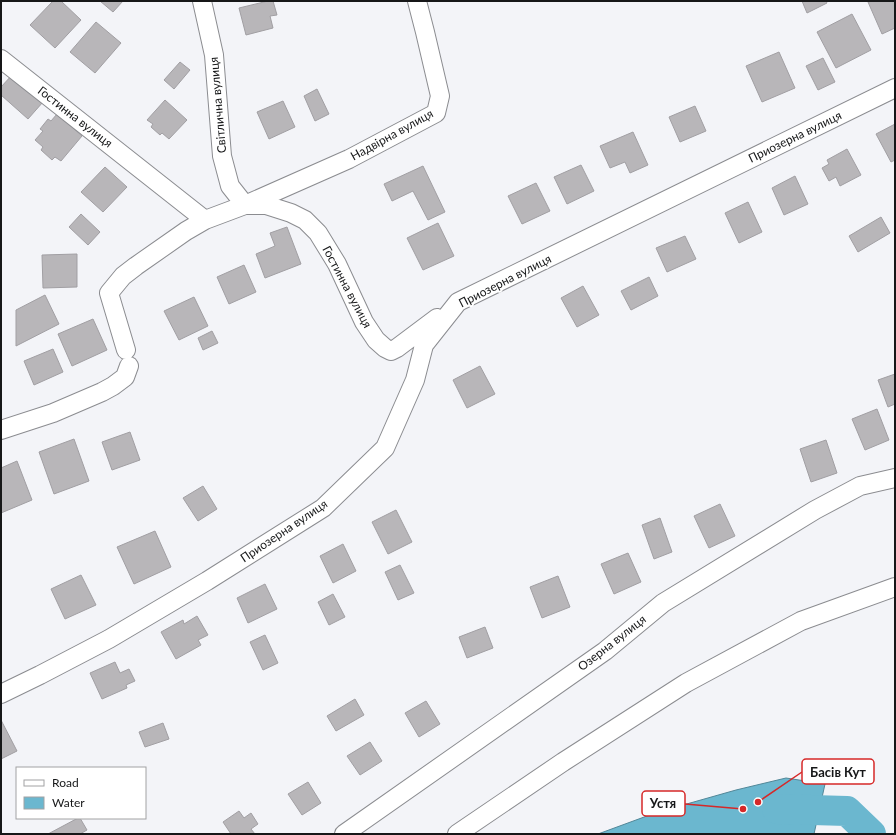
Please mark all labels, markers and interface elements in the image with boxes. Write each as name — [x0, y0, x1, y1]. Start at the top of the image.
street label: Світлична вулиця — [206, 56, 229, 154]
street label: Гостинна вулиця — [35, 83, 116, 151]
street label: Надвірна вулиця — [348, 106, 436, 163]
street label: Приозерна вулиця — [746, 107, 844, 166]
street label: Гостинна вулиця — [319, 243, 375, 331]
street label: Приозерна вулиця — [456, 251, 554, 310]
street label: Приозерна вулиця — [237, 496, 330, 565]
street label: Озерна вулиця — [575, 611, 649, 674]
callout: Басів Кут — [802, 759, 874, 784]
text: Басів Кут — [810, 764, 866, 780]
legend — [16, 767, 146, 819]
text: Road — [52, 775, 79, 790]
callout: Устя — [642, 791, 685, 816]
text: Water — [52, 795, 85, 810]
text: Устя — [649, 795, 676, 811]

